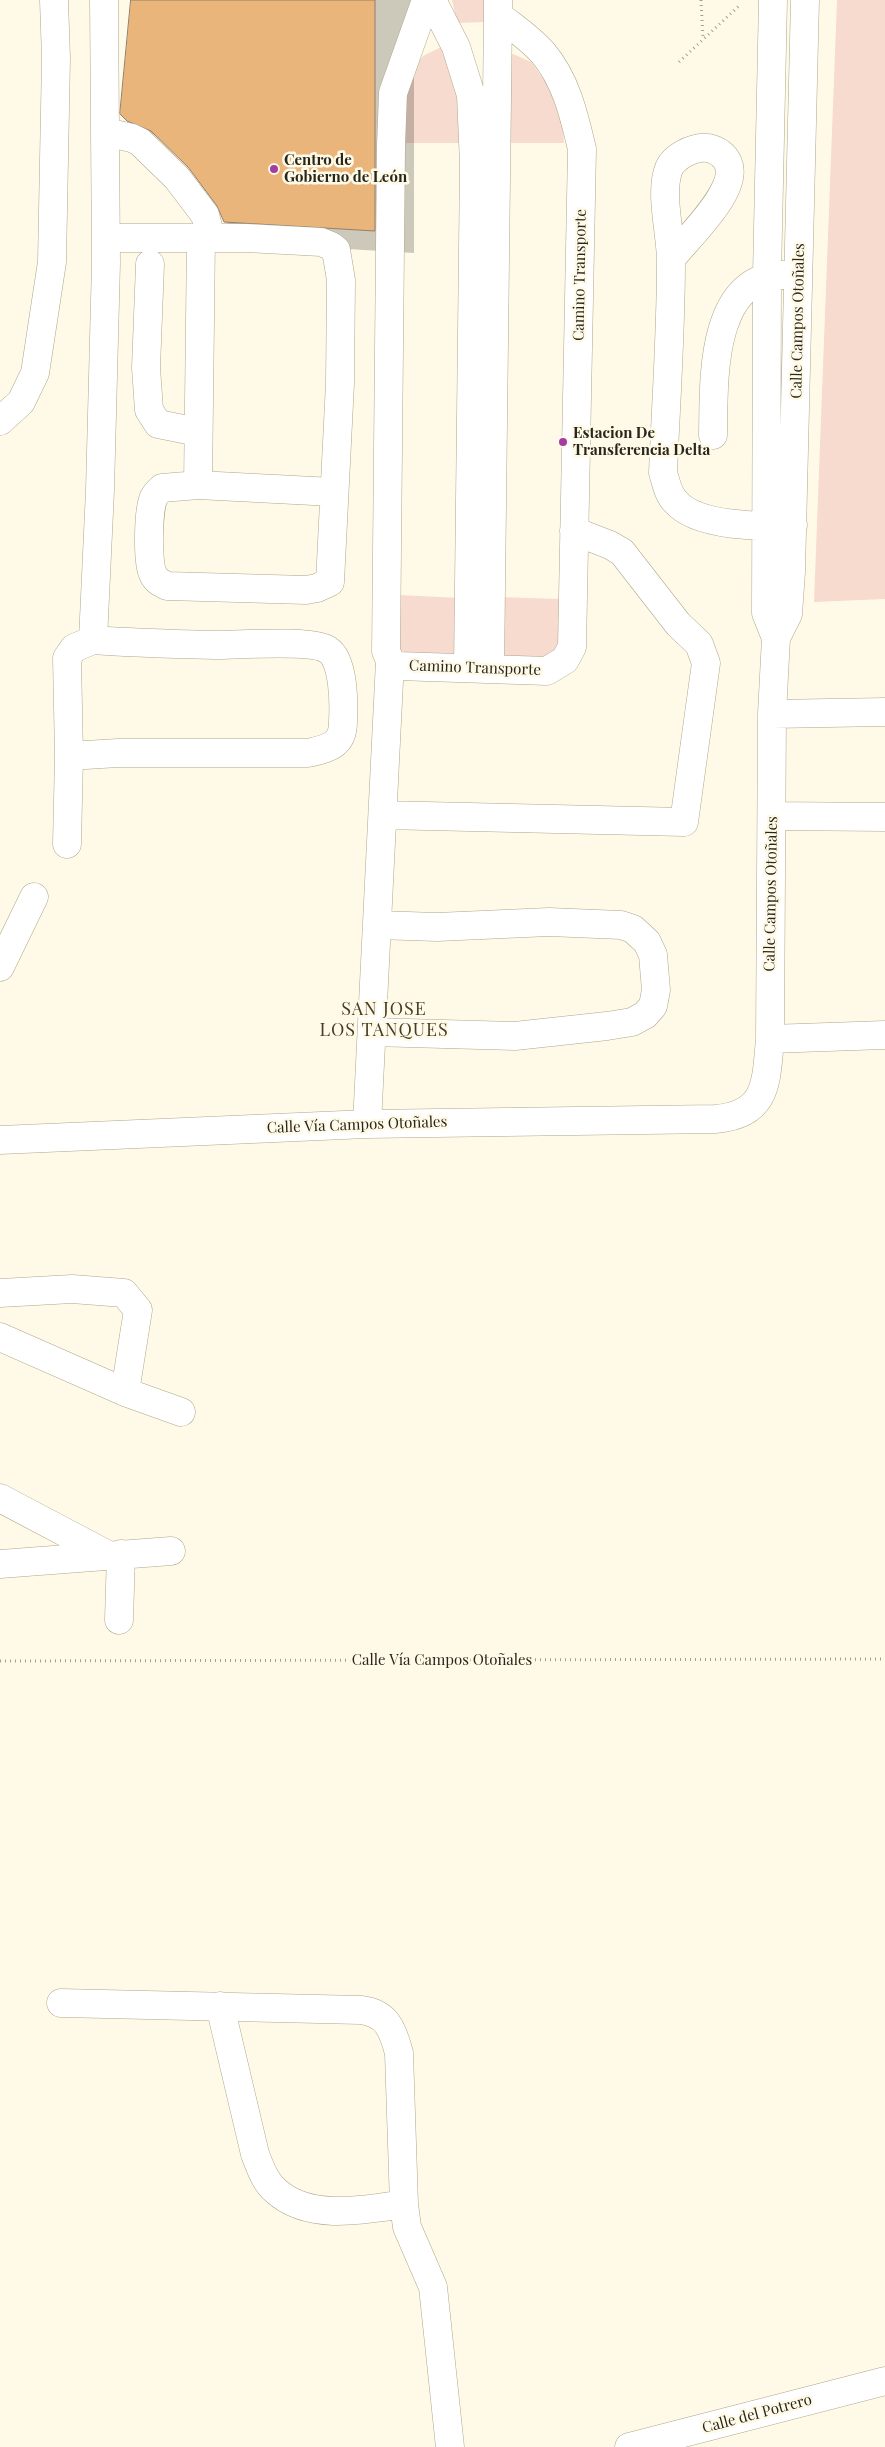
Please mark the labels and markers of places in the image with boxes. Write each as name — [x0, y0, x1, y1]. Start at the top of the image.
place label: Centro de Gobierno de León — [284, 151, 407, 186]
marker: Centro de Gobierno de León — [268, 163, 280, 175]
place label: Estacion De Transferencia Delta — [573, 424, 710, 459]
marker: Estacion De Transferencia Delta — [557, 436, 569, 448]

